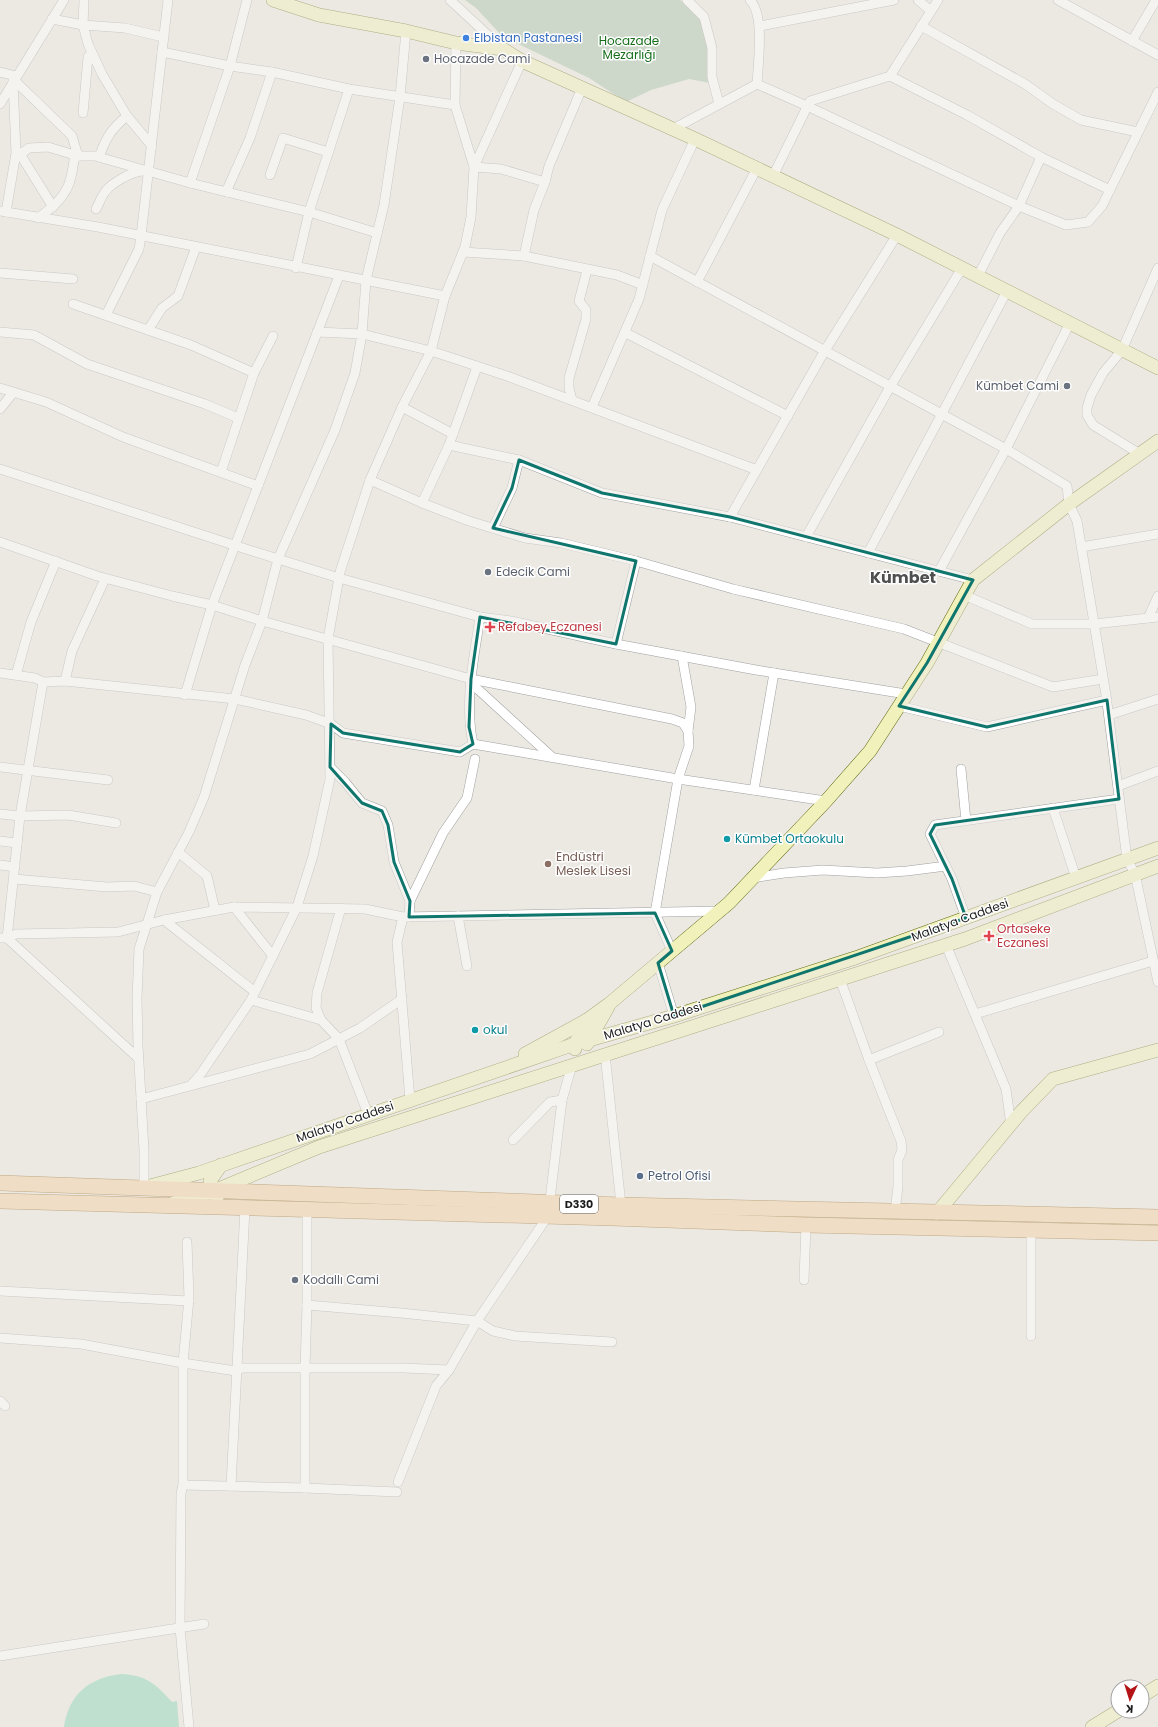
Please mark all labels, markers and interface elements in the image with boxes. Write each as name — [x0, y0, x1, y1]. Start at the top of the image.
place label: Elbistan Pastanesi — [474, 29, 582, 46]
park label: Hocazade Mezarlığı — [599, 32, 659, 63]
marker: Elbistan Pastanesi — [461, 33, 471, 43]
place label: Hocazade Cami — [434, 50, 530, 67]
marker: Hocazade Cami — [421, 54, 431, 64]
place label: Kümbet Cami — [976, 377, 1059, 394]
marker: Kümbet Cami — [1062, 381, 1072, 391]
place label: Edecik Cami — [496, 563, 570, 580]
district label: Kümbet — [870, 566, 936, 589]
marker: Edecik Cami — [483, 567, 493, 577]
place label: Refabey Eczanesi — [498, 618, 602, 635]
marker: Refabey Eczanesi — [485, 622, 495, 632]
place label: Kümbet Ortaokulu — [735, 830, 844, 847]
marker: Kümbet Ortaokulu — [722, 834, 732, 844]
place label: Endüstri Meslek Lisesi — [556, 848, 631, 879]
marker: Endüstri Meslek Lisesi — [543, 859, 553, 869]
street label: Malatya Caddesi — [909, 894, 1011, 945]
place label: Ortaseke Eczanesi — [997, 920, 1051, 951]
marker: Ortaseke Eczanesi — [984, 931, 994, 941]
street label: Malatya Caddesi — [601, 997, 704, 1044]
place label: okul — [483, 1021, 508, 1038]
marker: okul — [470, 1025, 480, 1035]
street label: Malatya Caddesi — [294, 1097, 396, 1146]
place label: Petrol Ofisi — [648, 1167, 711, 1184]
marker: Petrol Ofisi — [635, 1171, 645, 1181]
road number: D330 — [560, 1195, 598, 1213]
place label: Kodallı Cami — [303, 1271, 379, 1288]
marker: Kodallı Cami — [290, 1275, 300, 1285]
north arrow — [1110, 1679, 1150, 1719]
text: K — [1125, 1701, 1134, 1717]

